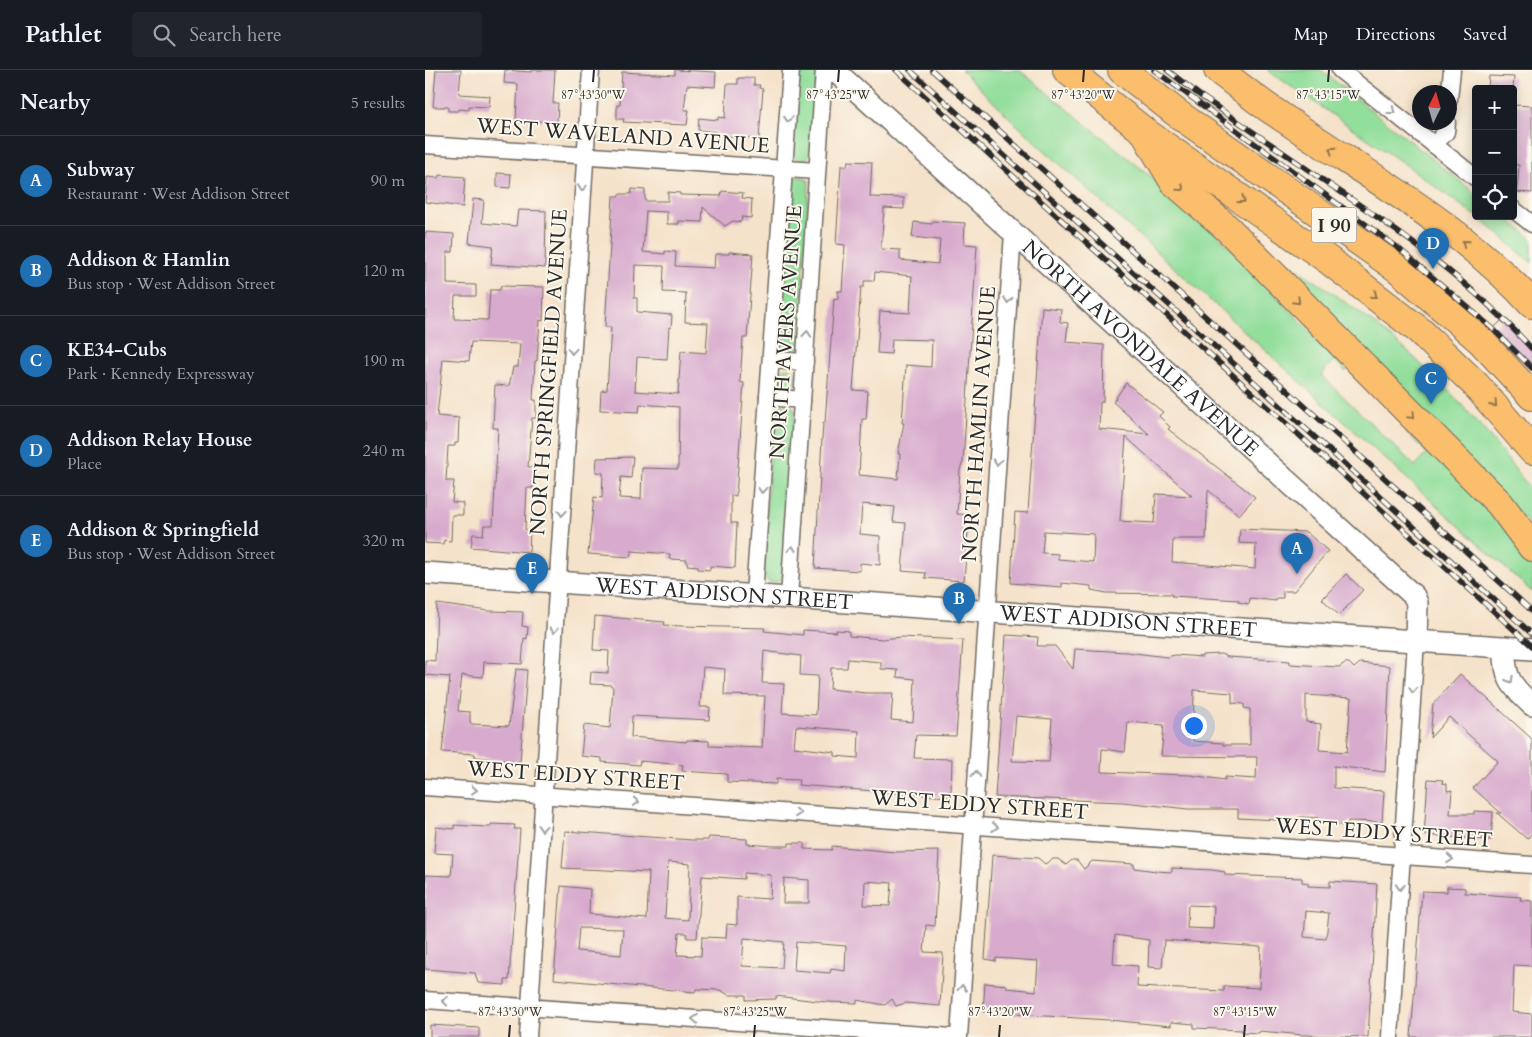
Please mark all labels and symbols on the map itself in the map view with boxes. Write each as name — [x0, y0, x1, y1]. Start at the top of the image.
north arrow — [1412, 85, 1457, 130]
text: 87°43'30"W — [561, 87, 626, 103]
text: 87°43'25"W — [806, 87, 871, 103]
text: 87°43'20"W — [1051, 87, 1116, 103]
text: 87°43'15"W — [1296, 87, 1361, 103]
one-way arrow — [1386, 105, 1395, 114]
street label: WEST WAVELAND AVENUE — [474, 111, 771, 161]
one-way arrow — [782, 115, 793, 123]
one-way arrow — [1328, 146, 1337, 156]
one-way arrow — [1175, 182, 1184, 191]
one-way arrow — [577, 185, 588, 193]
one-way arrow — [1237, 194, 1246, 203]
street label: NORTH AVERS AVENUE — [763, 204, 809, 460]
street label: NORTH SPRINGFIELD AVENUE — [523, 208, 575, 536]
road number: I 90 — [1311, 208, 1357, 242]
pin: D — [1417, 228, 1449, 269]
street label: NORTH AVONDALE AVENUE — [1016, 233, 1265, 463]
one-way arrow — [1461, 240, 1470, 249]
street label: NORTH HAMLIN AVENUE — [955, 285, 1003, 563]
one-way arrow — [1369, 289, 1378, 298]
one-way arrow — [1291, 295, 1300, 304]
one-way arrow — [1003, 296, 1014, 304]
one-way arrow — [801, 330, 812, 338]
one-way arrow — [567, 347, 578, 355]
pin: C — [1415, 363, 1447, 404]
one-way arrow — [1488, 399, 1497, 408]
one-way arrow — [1406, 410, 1415, 419]
one-way arrow — [992, 458, 1003, 466]
one-way arrow — [756, 486, 767, 494]
one-way arrow — [556, 509, 567, 517]
pin: A — [1281, 533, 1313, 574]
one-way arrow — [787, 545, 798, 553]
pin: E — [516, 553, 548, 594]
street label: WEST ADDISON STREET — [594, 570, 854, 617]
pin: B — [943, 583, 975, 624]
street label: WEST ADDISON STREET — [998, 598, 1258, 645]
one-way arrow — [549, 627, 560, 635]
one-way arrow — [1504, 675, 1514, 684]
one-way arrow — [1407, 686, 1418, 694]
your location — [1181, 713, 1207, 739]
street label: WEST EDDY STREET — [465, 754, 686, 798]
one-way arrow — [971, 770, 982, 778]
street label: WEST EDDY STREET — [869, 783, 1090, 827]
one-way arrow — [470, 785, 478, 796]
one-way arrow — [632, 796, 640, 807]
one-way arrow — [794, 808, 802, 819]
street label: WEST EDDY STREET — [1273, 811, 1494, 855]
one-way arrow — [991, 822, 999, 833]
one-way arrow — [536, 824, 547, 832]
one-way arrow — [1447, 854, 1455, 865]
one-way arrow — [1394, 883, 1405, 891]
one-way arrow — [956, 984, 967, 992]
one-way arrow — [441, 996, 449, 1007]
text: 87°43'30"W — [478, 1004, 543, 1020]
text: 87°43'25"W — [723, 1004, 788, 1020]
text: 87°43'20"W — [968, 1004, 1033, 1020]
text: 87°43'15"W — [1213, 1004, 1278, 1020]
one-way arrow — [690, 1013, 698, 1024]

